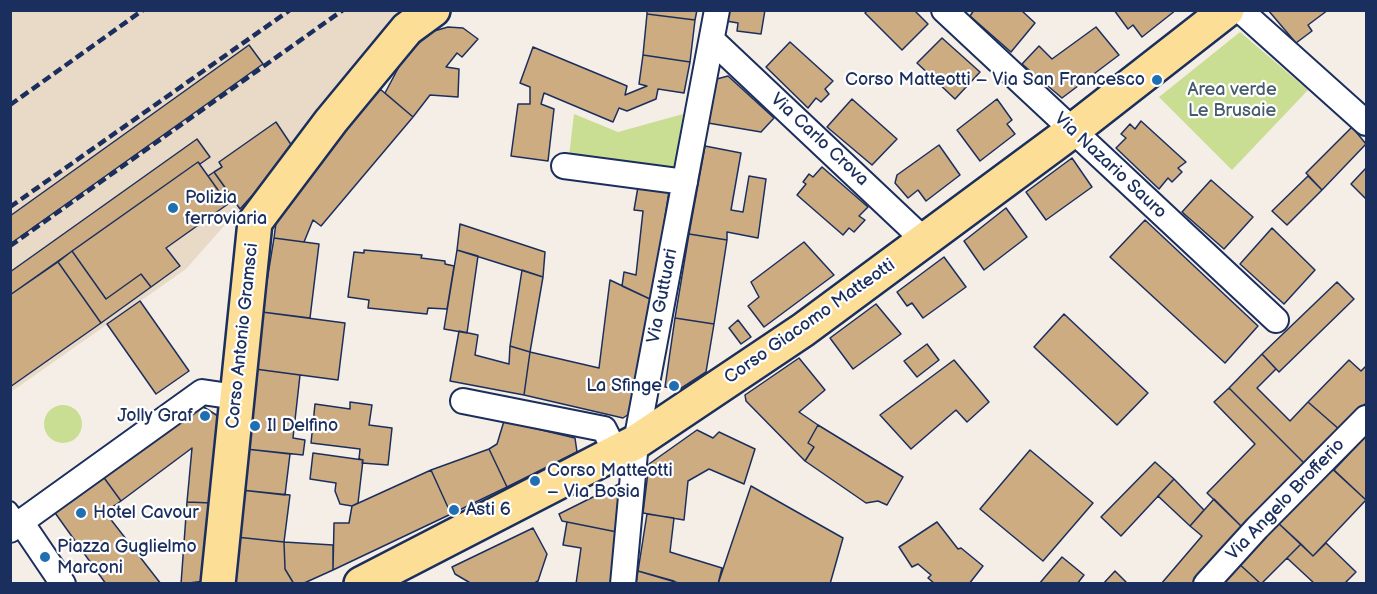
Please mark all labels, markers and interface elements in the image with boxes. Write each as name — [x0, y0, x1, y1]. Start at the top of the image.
place label: Corso Matteotti – Via San Francesco — [845, 69, 1145, 91]
marker: Corso Matteotti – Via San Francesco — [1150, 73, 1164, 87]
park label: Area verde Le Brusaie — [1187, 79, 1277, 122]
street label: Via Carlo Crova — [765, 89, 873, 191]
street label: Via Nazario Sauro — [1049, 108, 1171, 224]
place label: Polizia ferroviaria — [185, 187, 267, 230]
marker: Polizia ferroviaria — [166, 201, 180, 215]
street label: Corso Antonio Gramsci — [222, 242, 264, 430]
street label: Via Guttuari — [643, 247, 683, 345]
street label: Corso Giacomo Matteotti — [721, 255, 899, 389]
place label: La Sfinge — [586, 375, 662, 397]
marker: La Sfinge — [667, 379, 681, 393]
place label: Jolly Graf — [117, 405, 193, 427]
marker: Jolly Graf — [198, 409, 212, 423]
place label: Il Delfino — [267, 415, 338, 437]
marker: Il Delfino — [248, 419, 262, 433]
street label: Via Angelo Brofferio — [1222, 435, 1350, 565]
place label: Corso Matteotti – Via Bosia — [547, 460, 673, 502]
marker: Corso Matteotti – Via Bosia — [528, 474, 542, 488]
place label: Asti 6 — [466, 499, 511, 521]
place label: Hotel Cavour — [93, 502, 199, 524]
marker: Asti 6 — [447, 503, 461, 517]
marker: Hotel Cavour — [74, 506, 88, 520]
place label: Piazza Guglielmo Marconi — [57, 536, 197, 578]
marker: Piazza Guglielmo Marconi — [38, 550, 52, 564]

